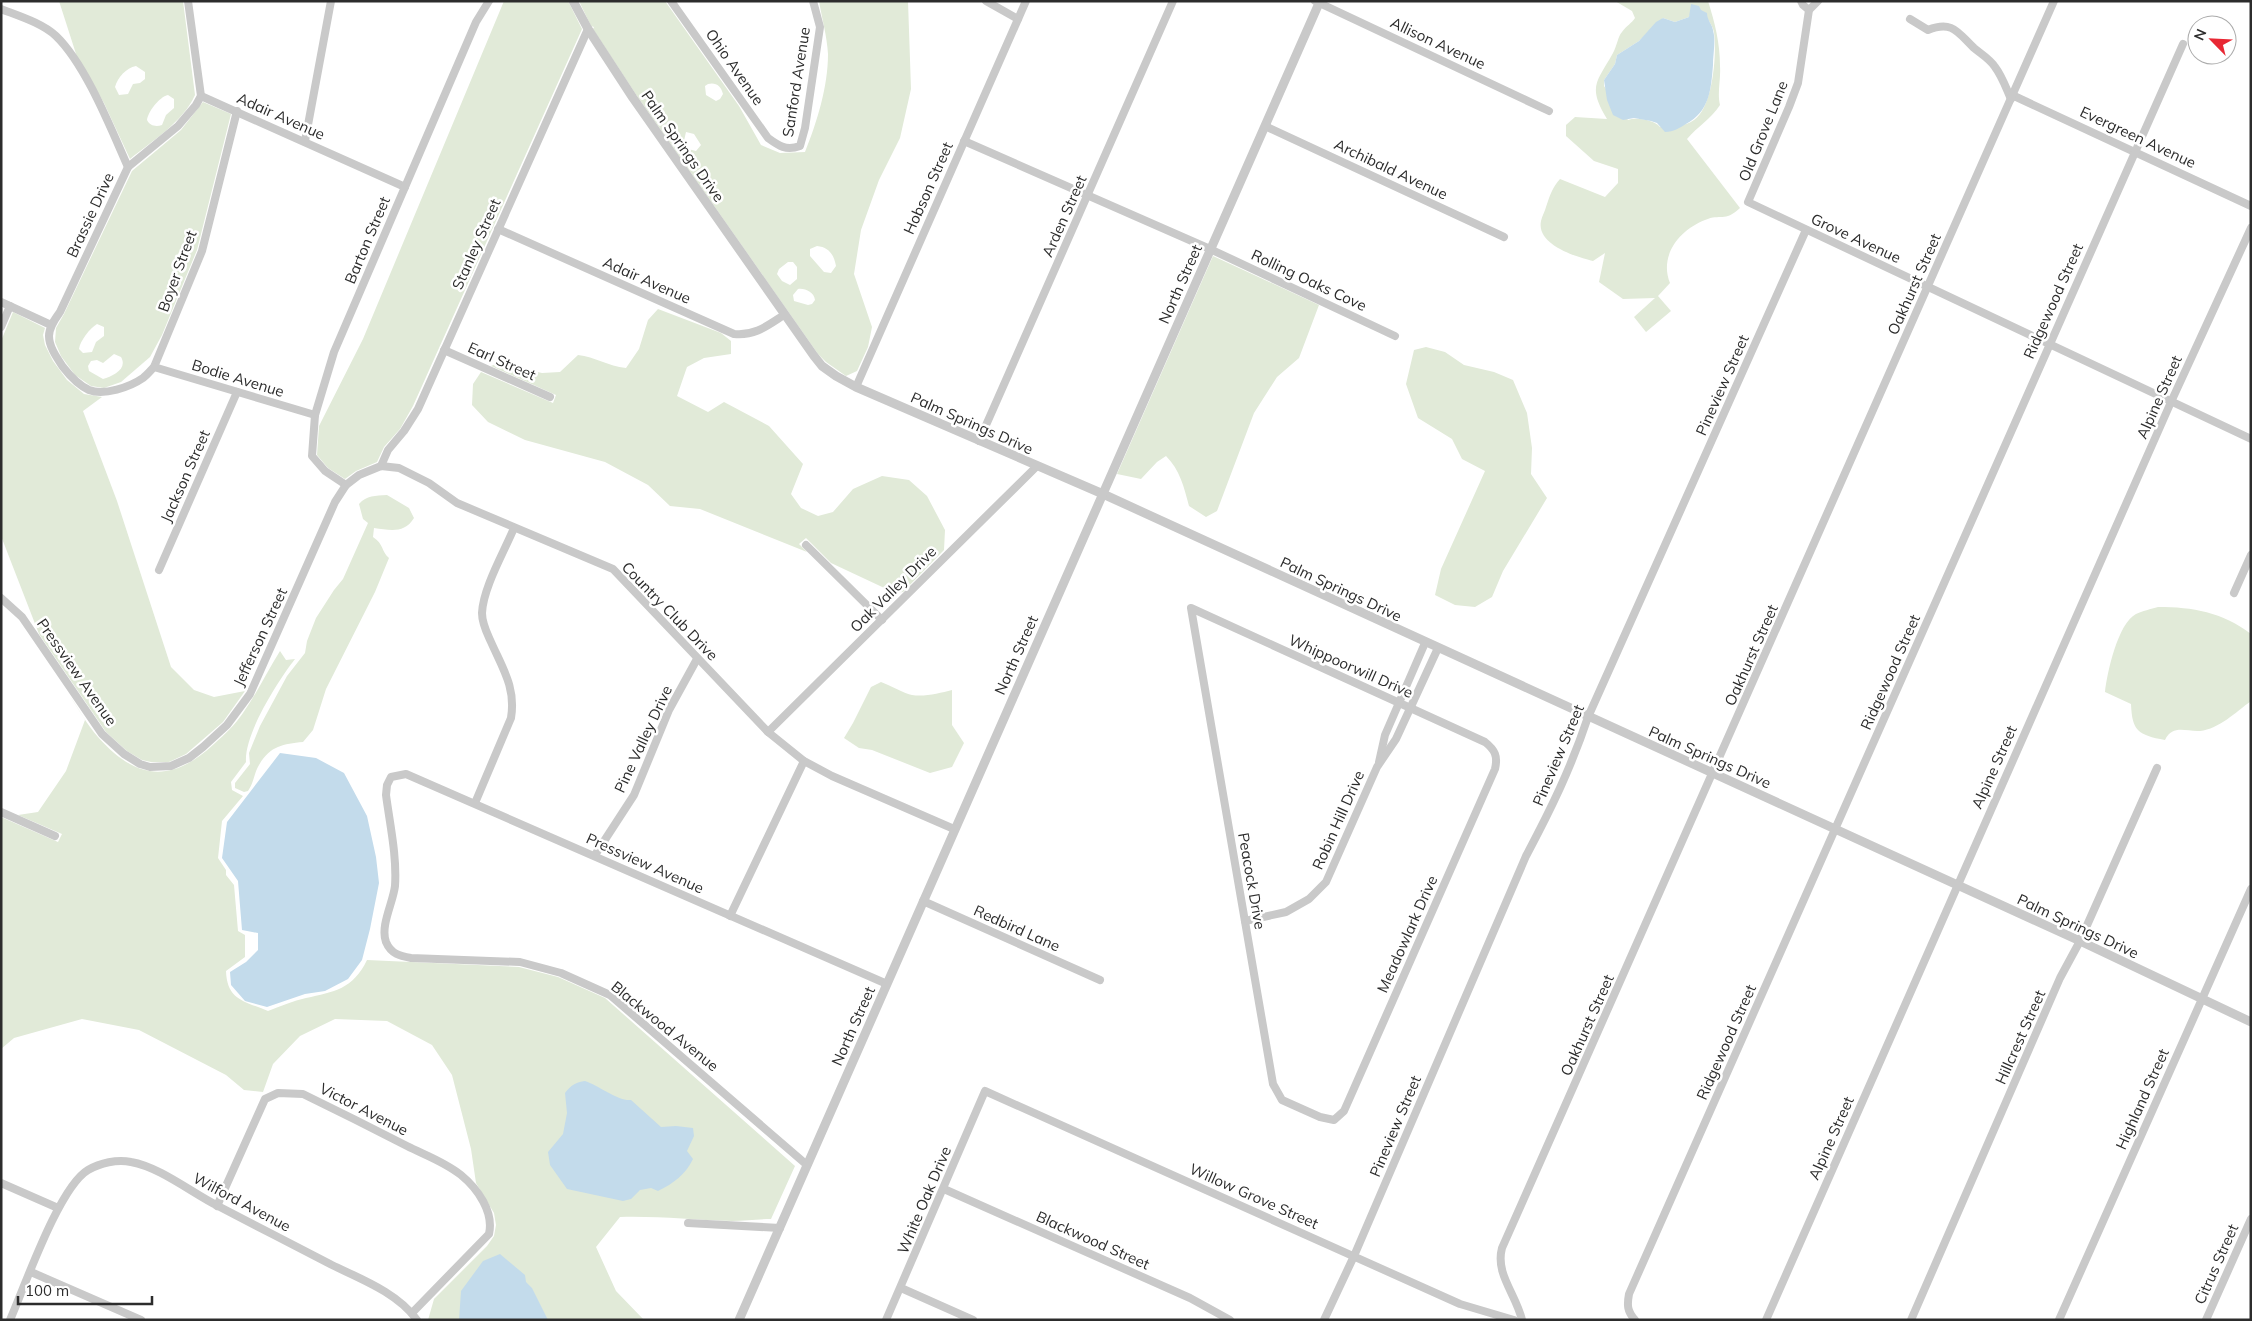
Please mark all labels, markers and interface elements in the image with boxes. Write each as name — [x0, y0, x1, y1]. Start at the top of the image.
street label: Allison Avenue — [1387, 13, 1489, 73]
north arrow — [2187, 15, 2237, 65]
street label: Ohio Avenue — [702, 25, 768, 109]
street label: Sanford Avenue — [778, 26, 814, 138]
text: N — [2190, 26, 2210, 43]
street label: Old Grove Lane — [1734, 78, 1792, 184]
street label: Palm Springs Drive — [637, 87, 729, 205]
street label: Adair Avenue — [234, 88, 328, 144]
street label: Evergreen Avenue — [2077, 102, 2199, 172]
street label: Archibald Avenue — [1331, 134, 1451, 204]
street label: Hobson Street — [899, 139, 957, 237]
street label: Brassie Drive — [62, 170, 118, 260]
street label: Arden Street — [1037, 172, 1091, 260]
street label: Barton Street — [340, 193, 394, 287]
street label: Stanley Street — [448, 196, 504, 292]
street label: Grove Avenue — [1808, 209, 1904, 267]
street label: Boyer Street — [153, 228, 201, 314]
street label: Oakhurst Street — [1883, 230, 1945, 338]
street label: Ridgewood Street — [2019, 240, 2087, 362]
street label: North Street — [1154, 241, 1206, 327]
street label: Rolling Oaks Cove — [1248, 245, 1370, 315]
street label: Adair Avenue — [600, 252, 694, 308]
street label: Pineview Street — [1691, 332, 1753, 438]
street label: Earl Street — [465, 338, 539, 384]
street label: Alpine Street — [2132, 352, 2186, 442]
street label: Bodie Avenue — [189, 355, 287, 401]
street label: Palm Springs Drive — [908, 388, 1036, 458]
street label: Jackson Street — [156, 427, 214, 525]
street label: Oak Valley Drive — [846, 542, 940, 636]
street label: Palm Springs Drive — [1277, 553, 1405, 625]
street label: Country Club Drive — [618, 557, 722, 665]
street label: Jefferson Street — [229, 585, 291, 689]
street label: Oakhurst Street — [1720, 601, 1782, 709]
street label: Ridgewood Street — [1856, 611, 1924, 733]
street label: North Street — [990, 612, 1042, 698]
street label: Pressview Avenue — [33, 615, 121, 729]
street label: Whippoorwill Drive — [1286, 630, 1416, 702]
street label: Pine Valley Drive — [610, 682, 676, 796]
street label: Pineview Street — [1528, 701, 1588, 809]
street label: Palm Springs Drive — [1646, 722, 1774, 792]
street label: Alpine Street — [1967, 722, 2021, 812]
street label: Robin Hill Drive — [1308, 768, 1368, 872]
street label: Pressview Avenue — [583, 829, 707, 897]
street label: Peacock Drive — [1234, 831, 1270, 931]
street label: Meadowlark Drive — [1373, 872, 1441, 996]
street label: Palm Springs Drive — [2014, 890, 2142, 962]
street label: Redbird Lane — [971, 901, 1063, 955]
street label: Oakhurst Street — [1556, 971, 1618, 1079]
street label: Blackwood Avenue — [607, 977, 723, 1075]
street label: Ridgewood Street — [1692, 981, 1760, 1103]
street label: North Street — [827, 983, 879, 1069]
street label: Hillcrest Street — [1991, 987, 2049, 1087]
street label: Highland Street — [2111, 1046, 2173, 1152]
street label: Pineview Street — [1365, 1072, 1425, 1180]
street label: Victor Avenue — [317, 1079, 411, 1139]
street label: Alpine Street — [1804, 1093, 1858, 1183]
street label: White Oak Drive — [893, 1143, 955, 1257]
street label: Willow Grove Street — [1187, 1159, 1321, 1233]
street label: Wilford Avenue — [190, 1168, 294, 1236]
street label: Blackwood Street — [1033, 1206, 1153, 1274]
street label: Citrus Street — [2190, 1221, 2242, 1307]
scale bar — [18, 1274, 151, 1306]
text: 100 m — [25, 1281, 69, 1300]

